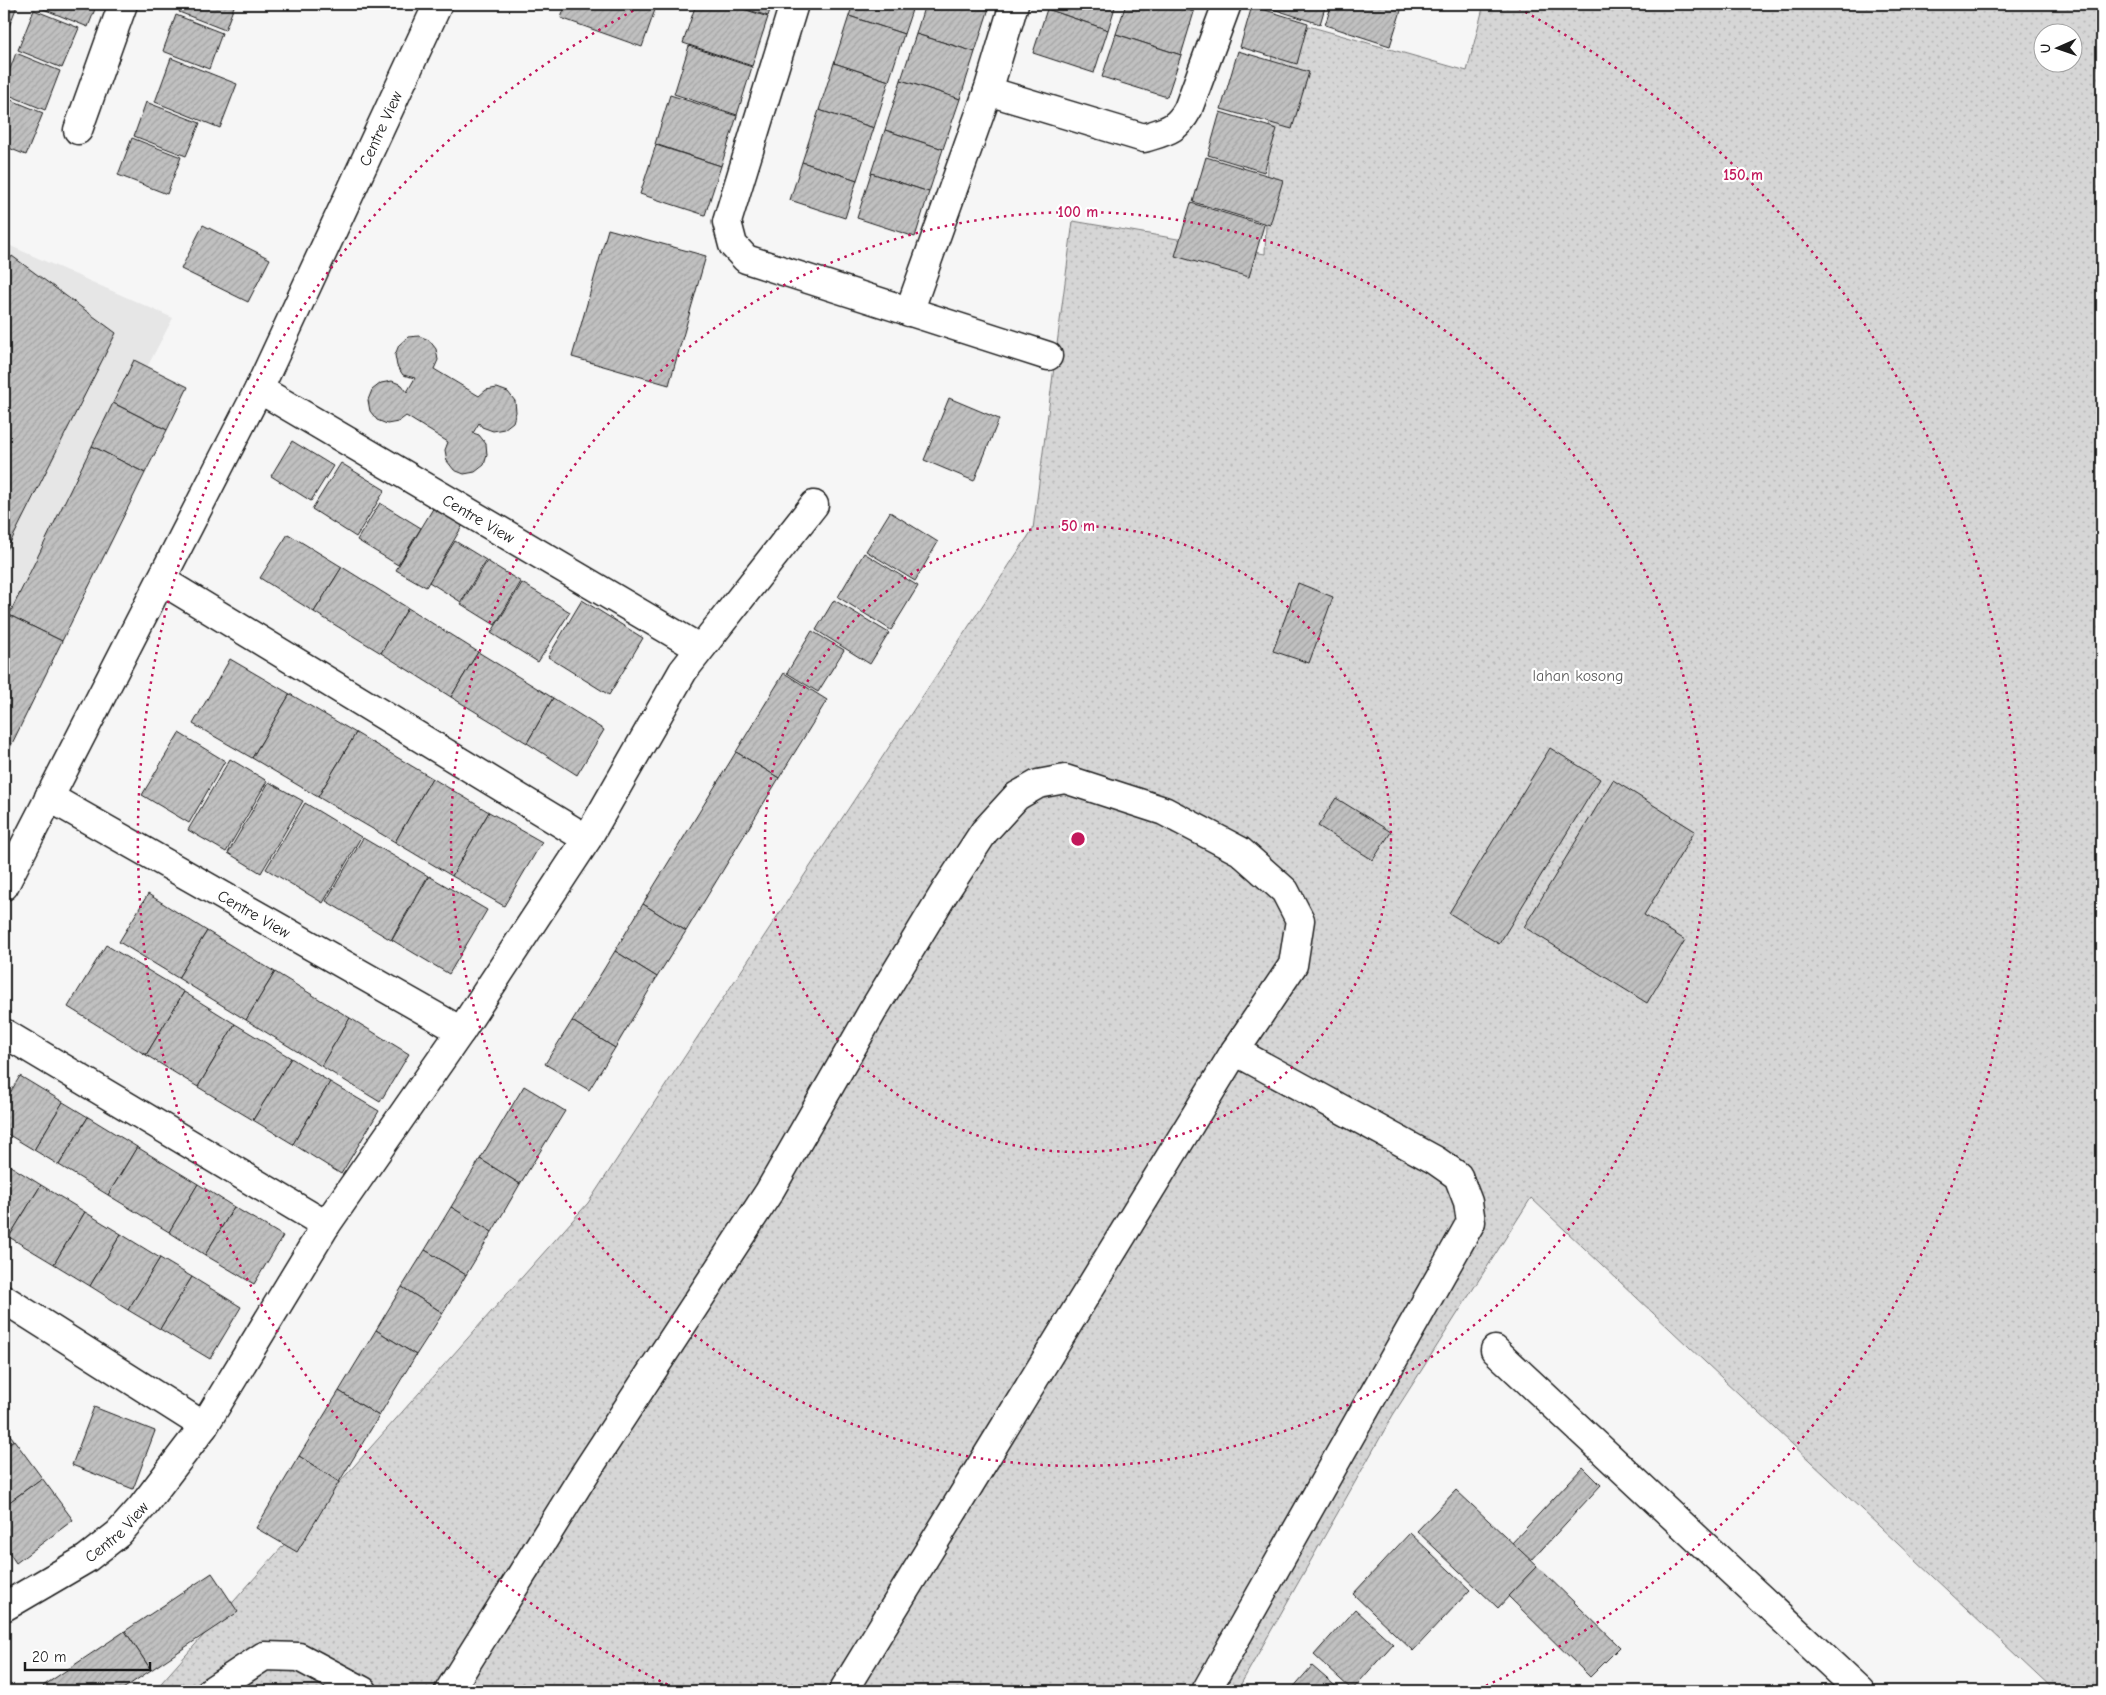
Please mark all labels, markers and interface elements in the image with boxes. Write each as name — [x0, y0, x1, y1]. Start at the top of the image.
north arrow — [2034, 22, 2084, 72]
text: U — [2037, 43, 2054, 53]
street label: Centre View — [356, 88, 406, 169]
text: 150 m — [1723, 166, 1763, 184]
text: 100 m — [1058, 203, 1098, 221]
street label: Centre View — [439, 491, 518, 548]
text: 50 m — [1061, 517, 1095, 535]
park label: lahan kosong — [1533, 667, 1623, 685]
centre of rings — [1069, 830, 1087, 848]
street label: Centre View — [214, 887, 294, 942]
street label: Centre View — [82, 1498, 153, 1566]
scale bar — [25, 1640, 150, 1672]
text: 20 m — [32, 1648, 66, 1666]

